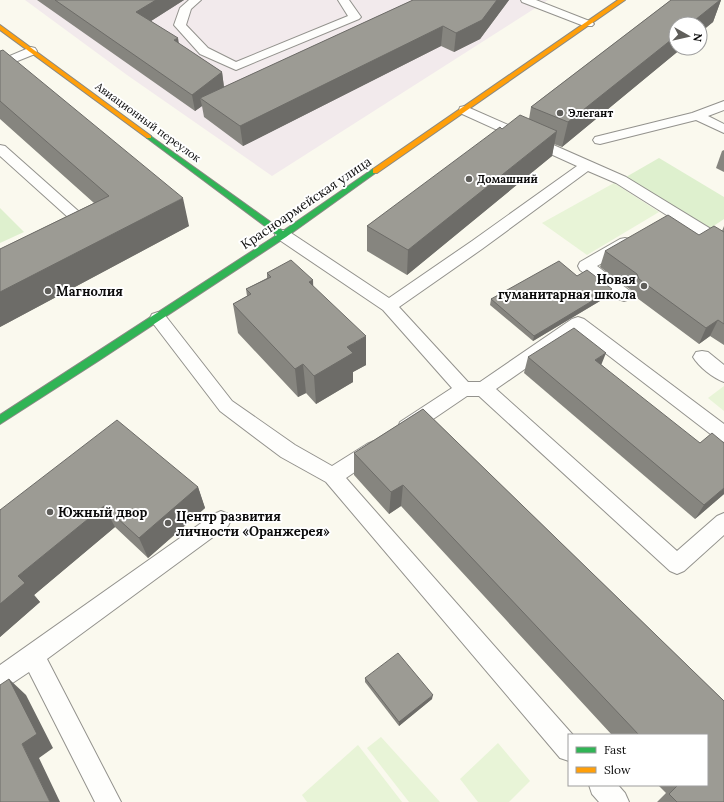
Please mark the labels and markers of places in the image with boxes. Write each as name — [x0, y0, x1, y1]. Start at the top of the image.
place label: Элегант — [568, 106, 613, 120]
marker: Элегант — [555, 108, 565, 118]
place label: Домашний — [477, 172, 538, 186]
marker: Домашний — [464, 174, 474, 184]
place label: Новая гуманитарная школа — [498, 271, 636, 303]
marker: Новая гуманитарная школа — [639, 281, 649, 291]
place label: Магнолия — [56, 283, 123, 300]
marker: Магнолия — [43, 286, 53, 296]
place label: Южный двор — [58, 504, 147, 521]
marker: Южный двор — [45, 507, 55, 517]
place label: Центр развития личности «Оранжерея» — [176, 508, 330, 540]
marker: Центр развития личности «Оранжерея» — [163, 518, 173, 528]

